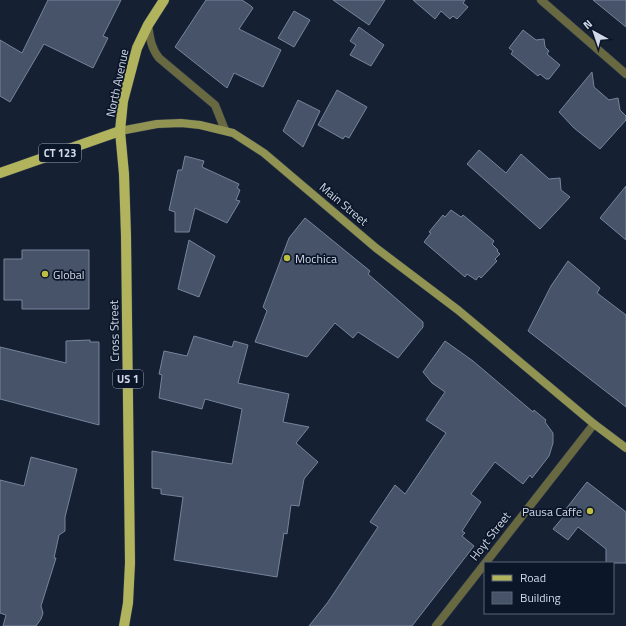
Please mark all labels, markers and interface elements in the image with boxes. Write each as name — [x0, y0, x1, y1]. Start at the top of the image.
north arrow — [574, 12, 614, 52]
text: N — [580, 16, 596, 33]
street label: North Avenue — [100, 47, 134, 119]
road number: CT 123 — [39, 144, 81, 162]
street label: Main Street — [315, 178, 373, 231]
place label: Mochica — [295, 249, 337, 268]
marker: Mochica — [282, 253, 292, 263]
place label: Global — [53, 265, 85, 284]
marker: Global — [40, 269, 50, 279]
street label: Cross Street — [104, 299, 124, 362]
road number: US 1 — [113, 370, 143, 388]
place label: Pausa Caffe — [522, 502, 582, 521]
marker: Pausa Caffe — [585, 506, 595, 516]
street label: Hoyt Street — [465, 507, 516, 565]
legend — [484, 562, 614, 614]
text: Road — [520, 568, 546, 587]
text: Building — [520, 588, 561, 607]

